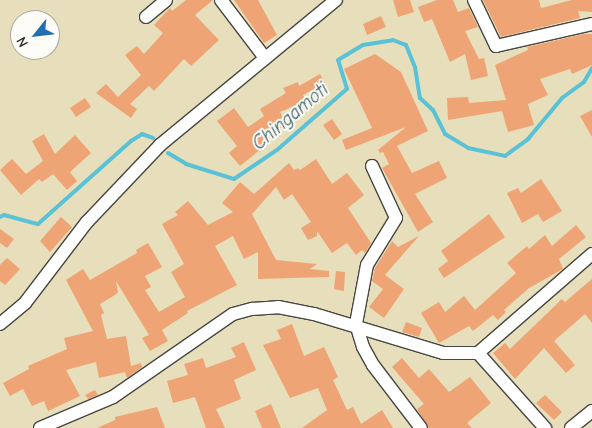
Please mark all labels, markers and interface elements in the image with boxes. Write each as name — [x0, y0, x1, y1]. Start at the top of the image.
north arrow — [10, 10, 60, 60]
text: N — [13, 34, 32, 50]
water label: Chingamoti — [248, 79, 334, 155]

